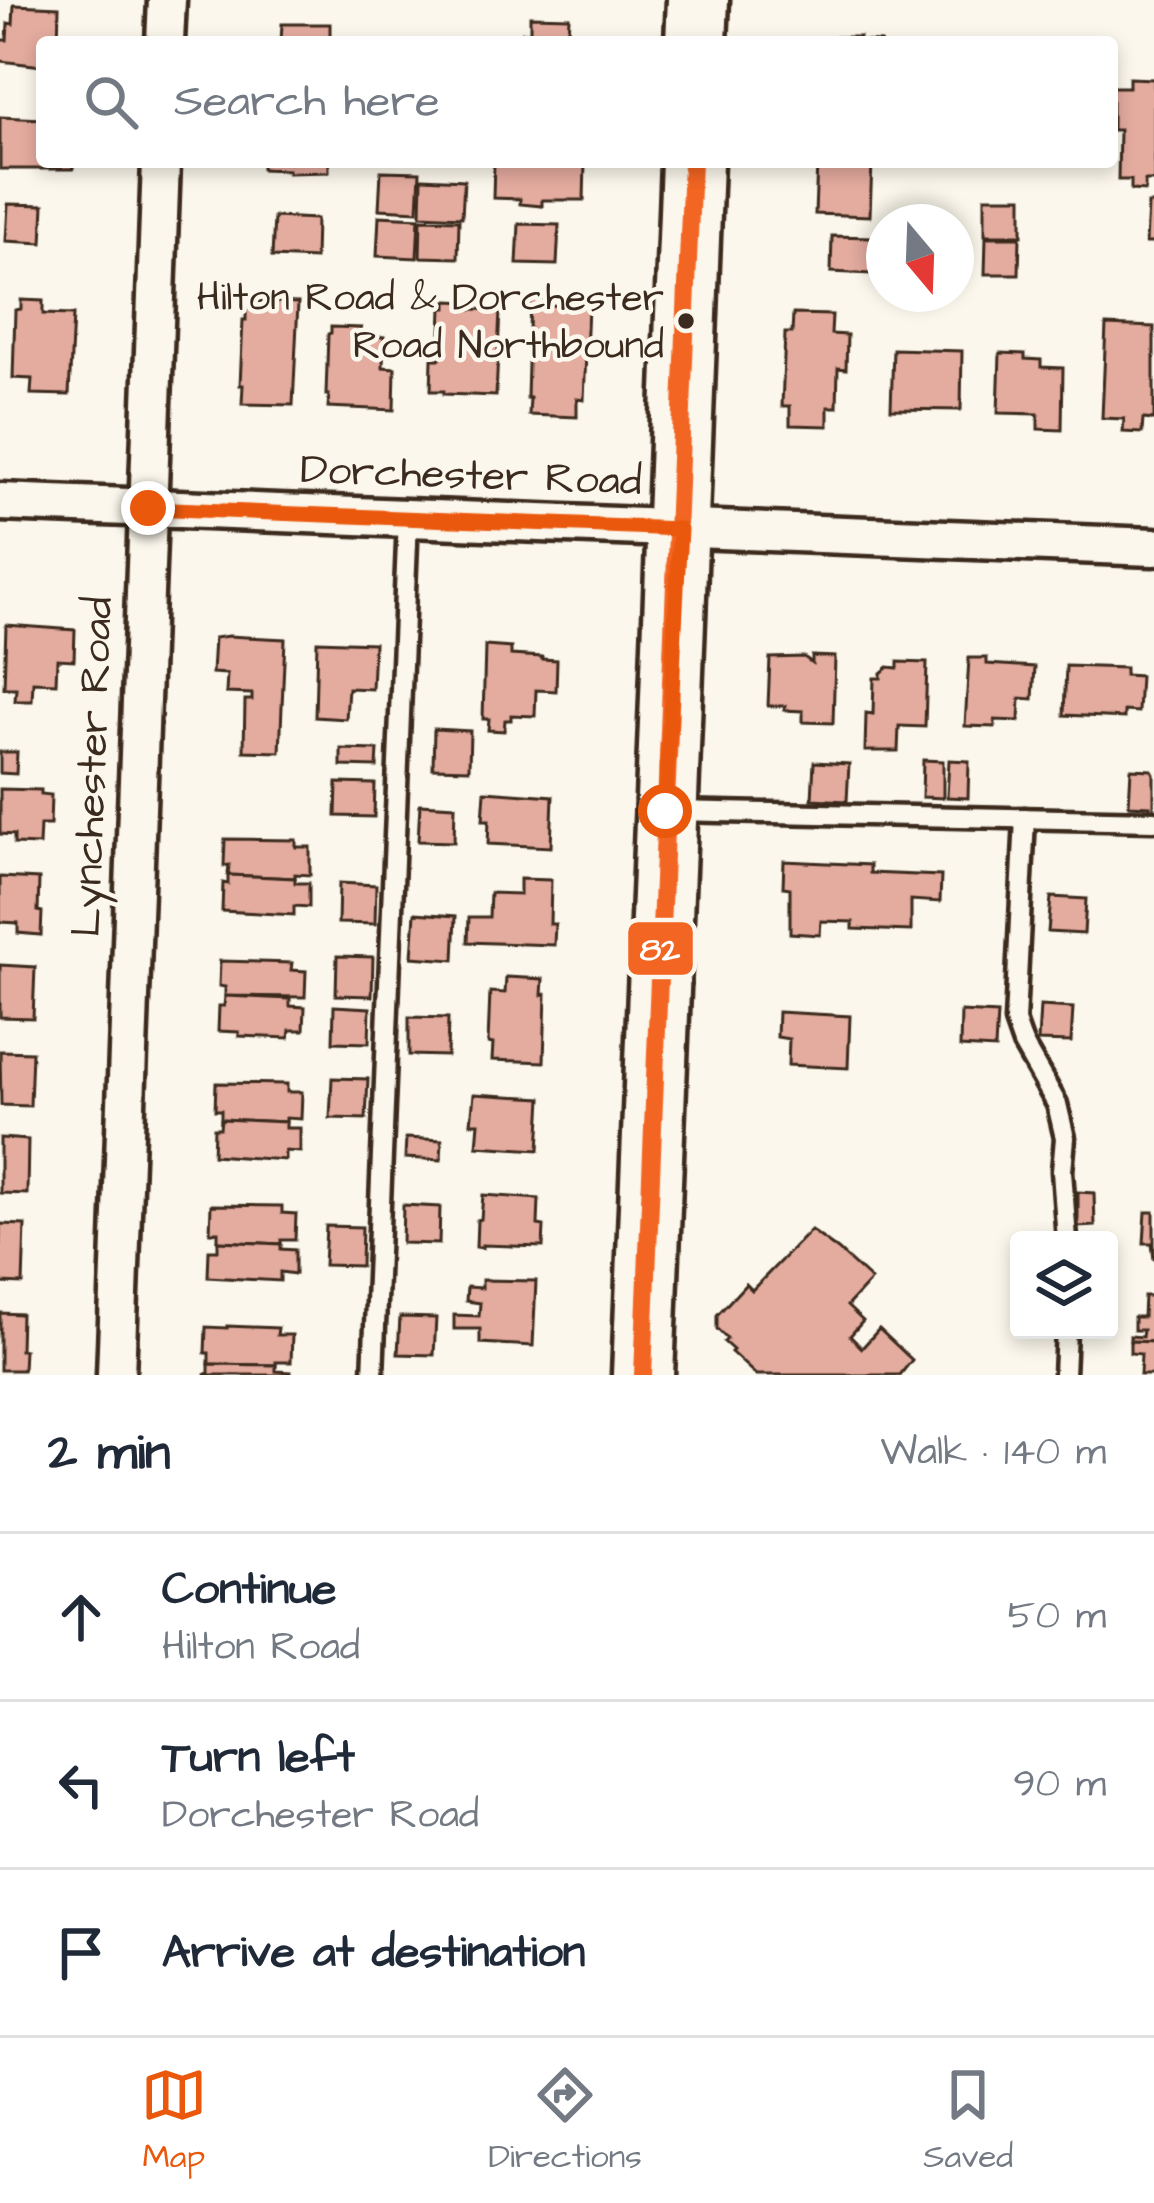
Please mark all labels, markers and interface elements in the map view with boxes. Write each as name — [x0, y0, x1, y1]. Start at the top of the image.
search box — [36, 36, 1118, 168]
icon: search — [78, 69, 144, 135]
text: Search here — [174, 71, 440, 133]
north arrow — [866, 204, 974, 312]
place label: Hilton Road & Dorchester Road Northbound — [197, 272, 664, 374]
marker: Hilton Road & Dorchester Road Northbound — [675, 310, 697, 332]
street label: Dorchester Road — [299, 441, 643, 511]
route end — [121, 481, 175, 535]
street label: Lynchester Road — [58, 596, 129, 938]
route start — [638, 784, 692, 838]
line badge: 82 — [626, 920, 695, 977]
text: 82 — [640, 927, 680, 973]
map controls — [1010, 1231, 1118, 1339]
button: layers — [1010, 1231, 1118, 1339]
text: 2 min — [48, 1418, 171, 1489]
text: Walk · 140 m — [881, 1426, 1106, 1480]
text: Continue — [162, 1559, 336, 1621]
icon: ahead — [48, 1584, 114, 1650]
text: 50 m — [1008, 1590, 1106, 1644]
text: Hilton Road — [162, 1621, 360, 1675]
text: Turn left — [162, 1727, 355, 1789]
icon: left — [48, 1752, 114, 1818]
text: 90 m — [1013, 1758, 1106, 1812]
text: Dorchester Road — [162, 1789, 479, 1843]
icon: arrive — [48, 1920, 114, 1986]
text: Arrive at destination — [162, 1922, 585, 1984]
tab: Map — [141, 2062, 207, 2180]
tab: Directions — [488, 2062, 642, 2180]
tab: Saved — [923, 2062, 1013, 2180]

